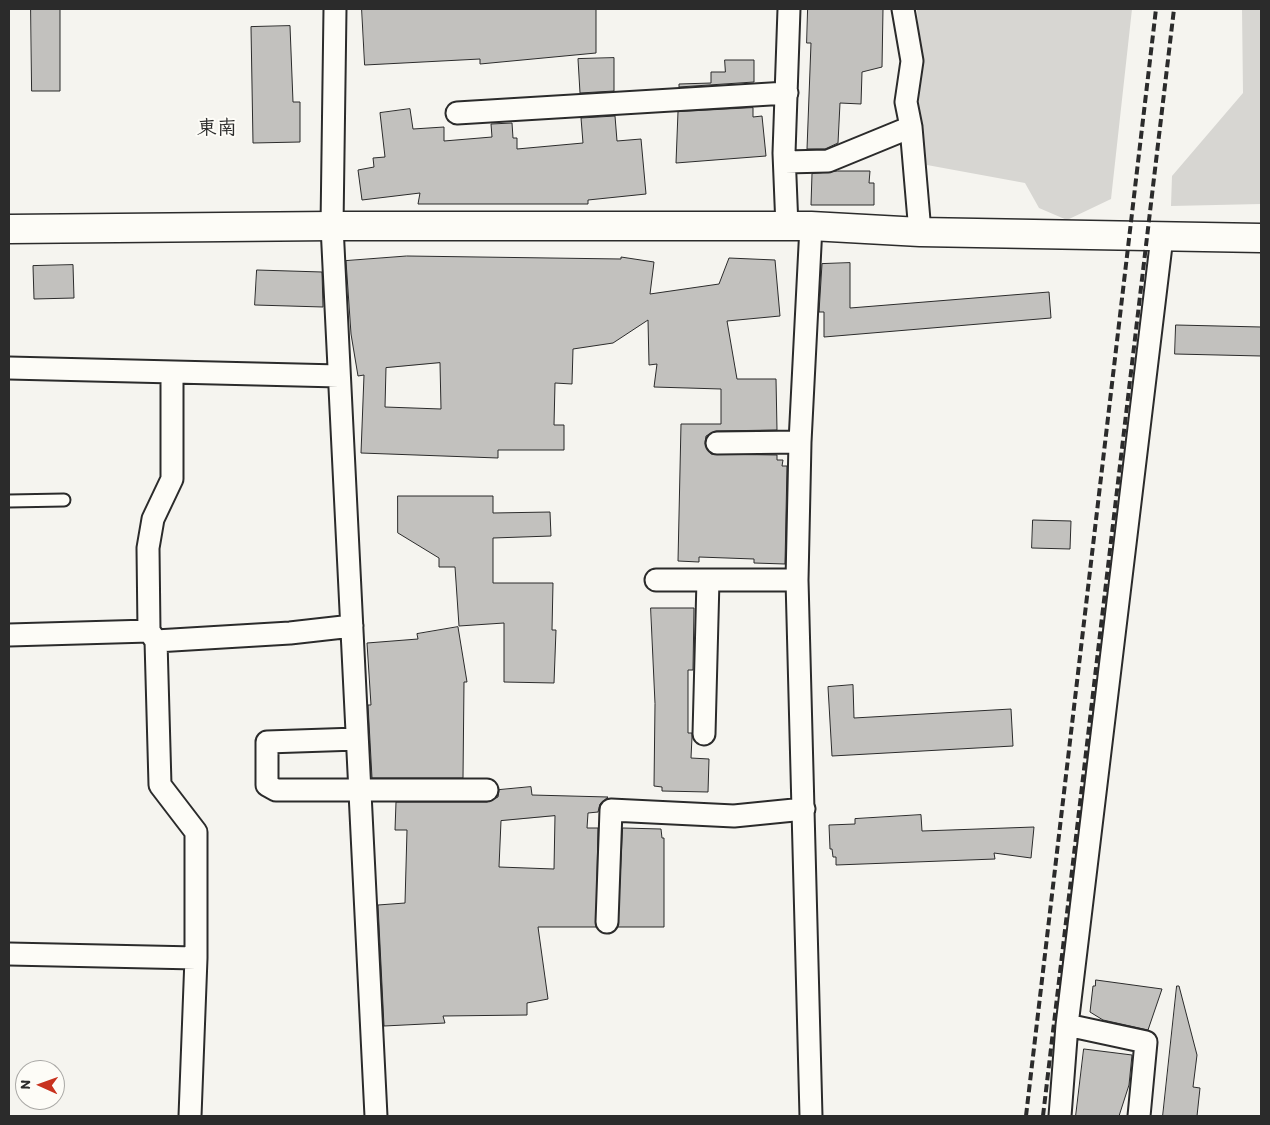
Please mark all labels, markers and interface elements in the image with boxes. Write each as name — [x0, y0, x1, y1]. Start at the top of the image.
district label: 東南 — [197, 117, 237, 141]
north arrow — [15, 1060, 65, 1110]
text: N — [17, 1079, 34, 1090]

